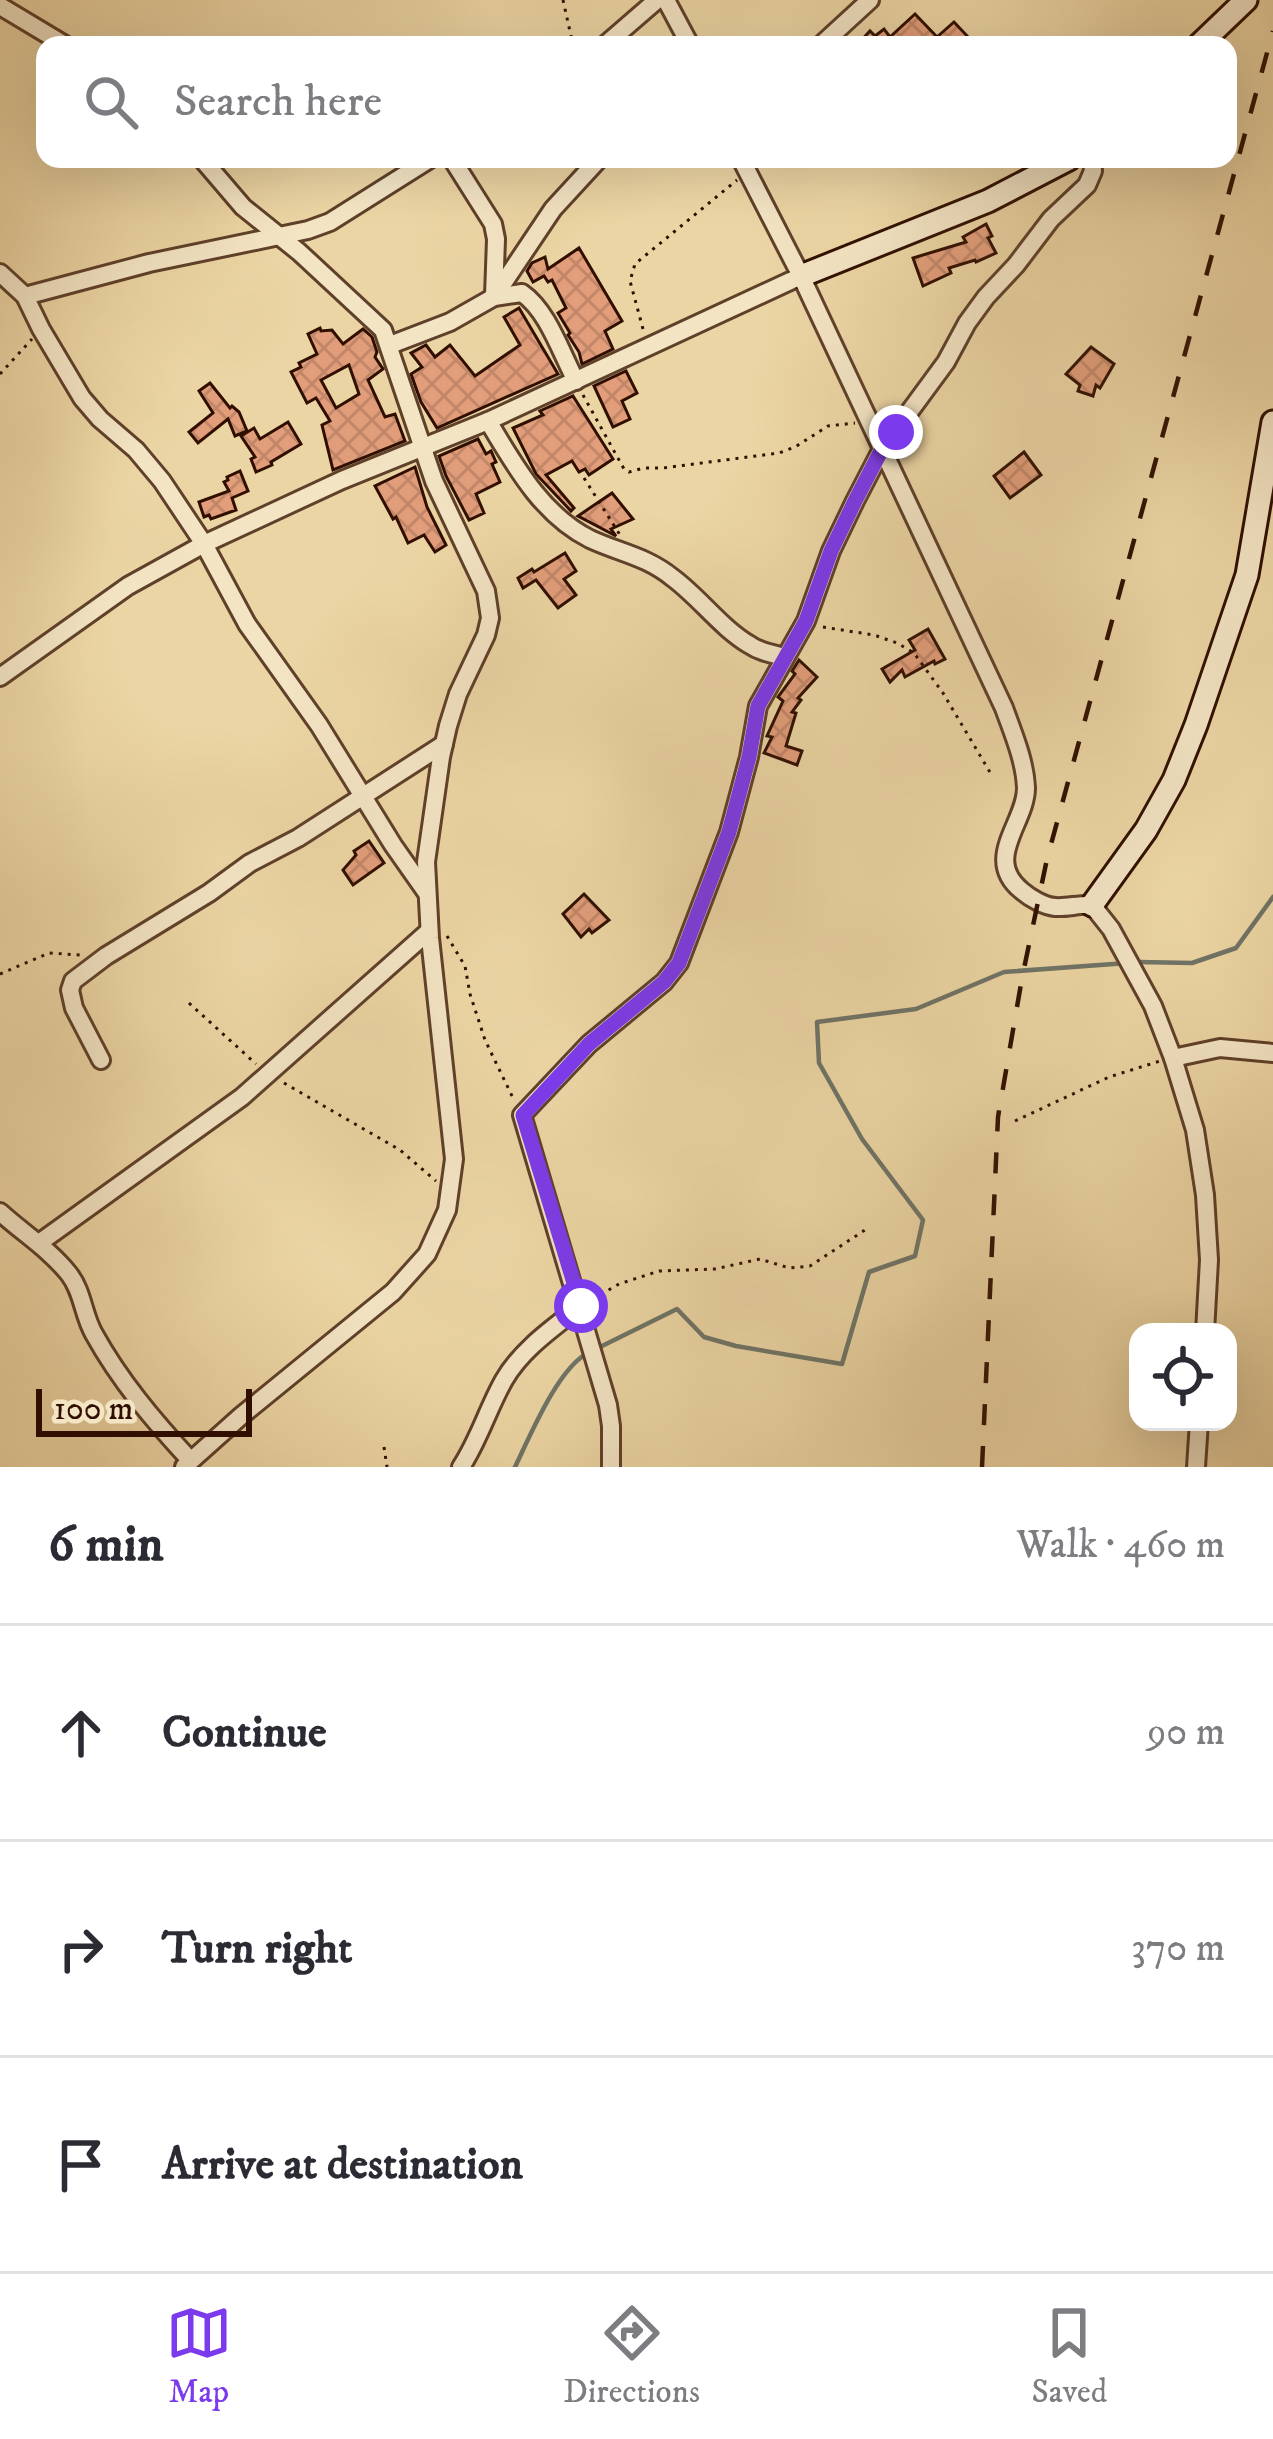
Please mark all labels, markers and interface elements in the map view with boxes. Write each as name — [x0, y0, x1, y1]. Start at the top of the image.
search box — [36, 36, 1237, 168]
icon: search — [78, 69, 144, 135]
text: Search here — [174, 74, 382, 130]
route end — [869, 405, 923, 459]
route start — [554, 1279, 608, 1333]
map controls — [1129, 1323, 1237, 1431]
button: locate — [1129, 1323, 1237, 1431]
scale bar — [36, 1383, 252, 1436]
text: 100 m — [54, 1389, 133, 1430]
text: 6 min — [48, 1513, 164, 1577]
text: Walk · 460 m — [1016, 1521, 1225, 1570]
icon: ahead — [48, 1700, 114, 1766]
text: Continue — [162, 1705, 327, 1761]
text: 90 m — [1147, 1708, 1225, 1757]
icon: right — [48, 1916, 114, 1982]
text: Turn right — [162, 1921, 352, 1977]
text: 370 m — [1131, 1924, 1225, 1973]
icon: arrive — [48, 2132, 114, 2198]
text: Arrive at destination — [162, 2137, 523, 2193]
tab: Map — [166, 2300, 232, 2413]
tab: Directions — [563, 2300, 700, 2413]
tab: Saved — [1031, 2300, 1107, 2413]

